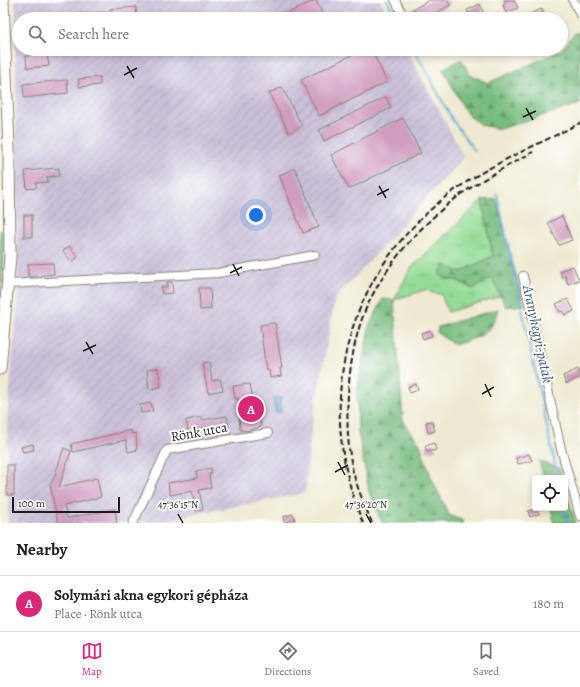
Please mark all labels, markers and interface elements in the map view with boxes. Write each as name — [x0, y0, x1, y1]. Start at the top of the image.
search box — [12, 12, 568, 56]
icon: search — [26, 23, 48, 45]
text: Search here — [58, 24, 129, 44]
your location — [246, 205, 266, 225]
water label: Aranyhegyi-patak — [518, 282, 558, 385]
pin: A — [238, 394, 264, 424]
street label: Rönk utca — [169, 418, 229, 446]
map controls — [532, 475, 568, 511]
button: locate — [532, 475, 568, 511]
scale bar — [12, 495, 120, 514]
text: 100 m — [18, 496, 45, 511]
text: 47°36'15"N — [158, 498, 198, 511]
text: 47°36'20"N — [345, 498, 387, 511]
text: Nearby — [16, 538, 67, 561]
text: Solymári akna egykori gépháza — [54, 585, 249, 605]
text: A — [25, 595, 33, 612]
text: 180 m — [533, 595, 564, 612]
text: Place · Rönk utca — [54, 605, 142, 622]
tab: Map — [81, 640, 103, 679]
tab: Directions — [264, 640, 312, 679]
tab: Saved — [473, 640, 499, 679]

